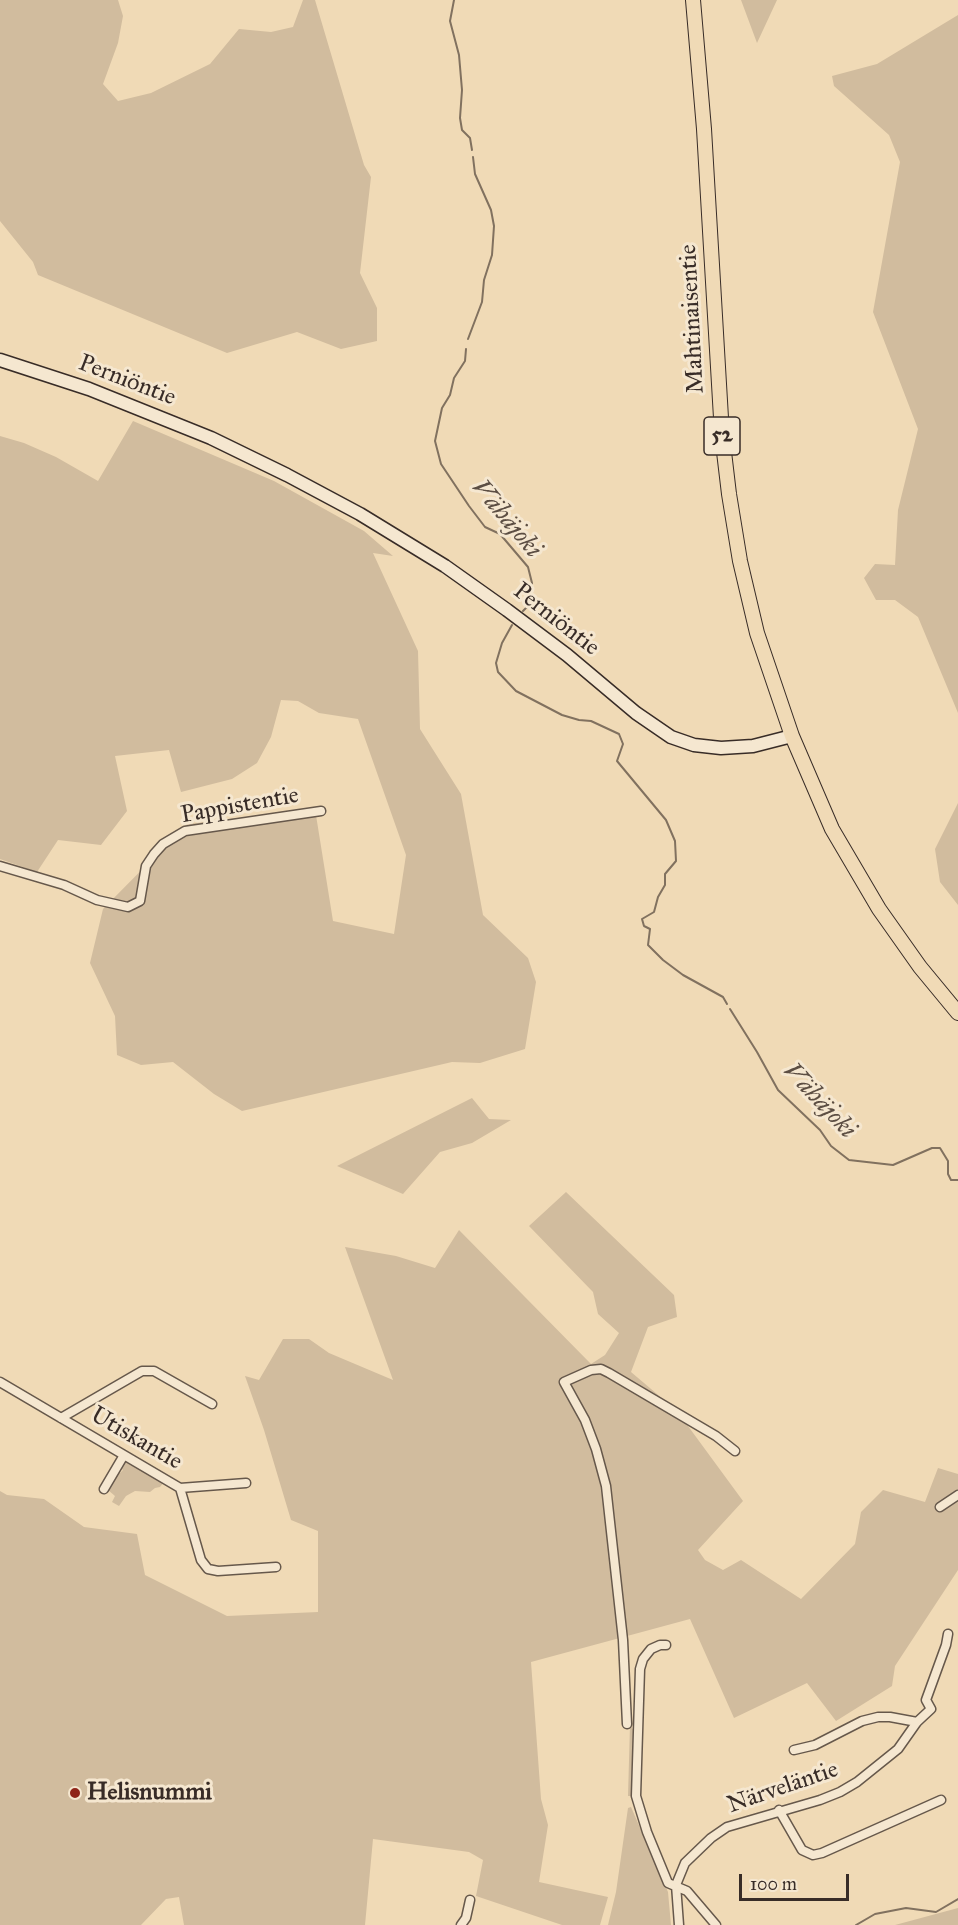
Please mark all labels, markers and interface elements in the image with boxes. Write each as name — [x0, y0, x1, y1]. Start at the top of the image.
street label: Mahtinaisentie — [675, 244, 711, 394]
street label: Perniöntie — [74, 349, 180, 413]
road number: 52 — [704, 417, 740, 455]
water label: Vähäjoki — [464, 473, 548, 565]
street label: Perniöntie — [507, 577, 605, 663]
street label: Pappistentie — [179, 781, 301, 831]
water label: Vähäjoki — [776, 1056, 862, 1146]
street label: Utiskantie — [85, 1401, 187, 1477]
street label: Närveläntie — [724, 1756, 842, 1820]
place label: Helisnummi — [87, 1779, 212, 1807]
marker: Helisnummi — [68, 1786, 82, 1800]
scale bar — [742, 1862, 852, 1900]
text: 100 m — [750, 1873, 797, 1895]

